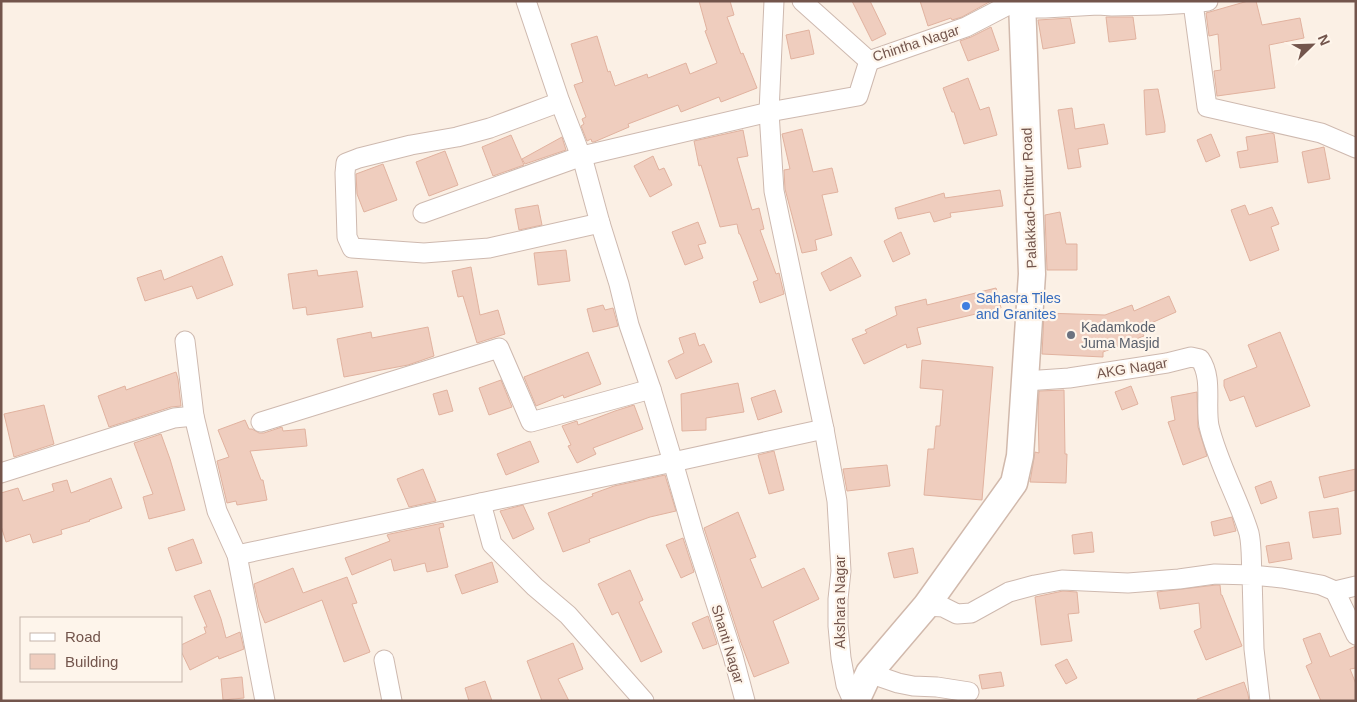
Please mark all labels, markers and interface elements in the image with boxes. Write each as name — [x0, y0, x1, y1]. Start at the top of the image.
north arrow — [1287, 20, 1337, 70]
street label: Chintha Nagar — [871, 21, 962, 65]
text: N — [1315, 32, 1333, 48]
street label: Palakkad-Chittur Road — [1019, 127, 1039, 269]
place label: Sahasra Tiles and Granites — [976, 290, 1061, 322]
marker: Sahasra Tiles and Granites — [960, 300, 972, 312]
place label: Kadamkode Juma Masjid — [1081, 319, 1160, 351]
marker: Kadamkode Juma Masjid — [1065, 329, 1077, 341]
street label: AKG Nagar — [1095, 354, 1169, 382]
street label: Akshara Nagar — [832, 555, 848, 649]
street label: Shanti Nagar — [708, 603, 748, 686]
legend — [20, 617, 182, 682]
text: Road — [65, 628, 101, 645]
text: Building — [65, 653, 118, 670]

